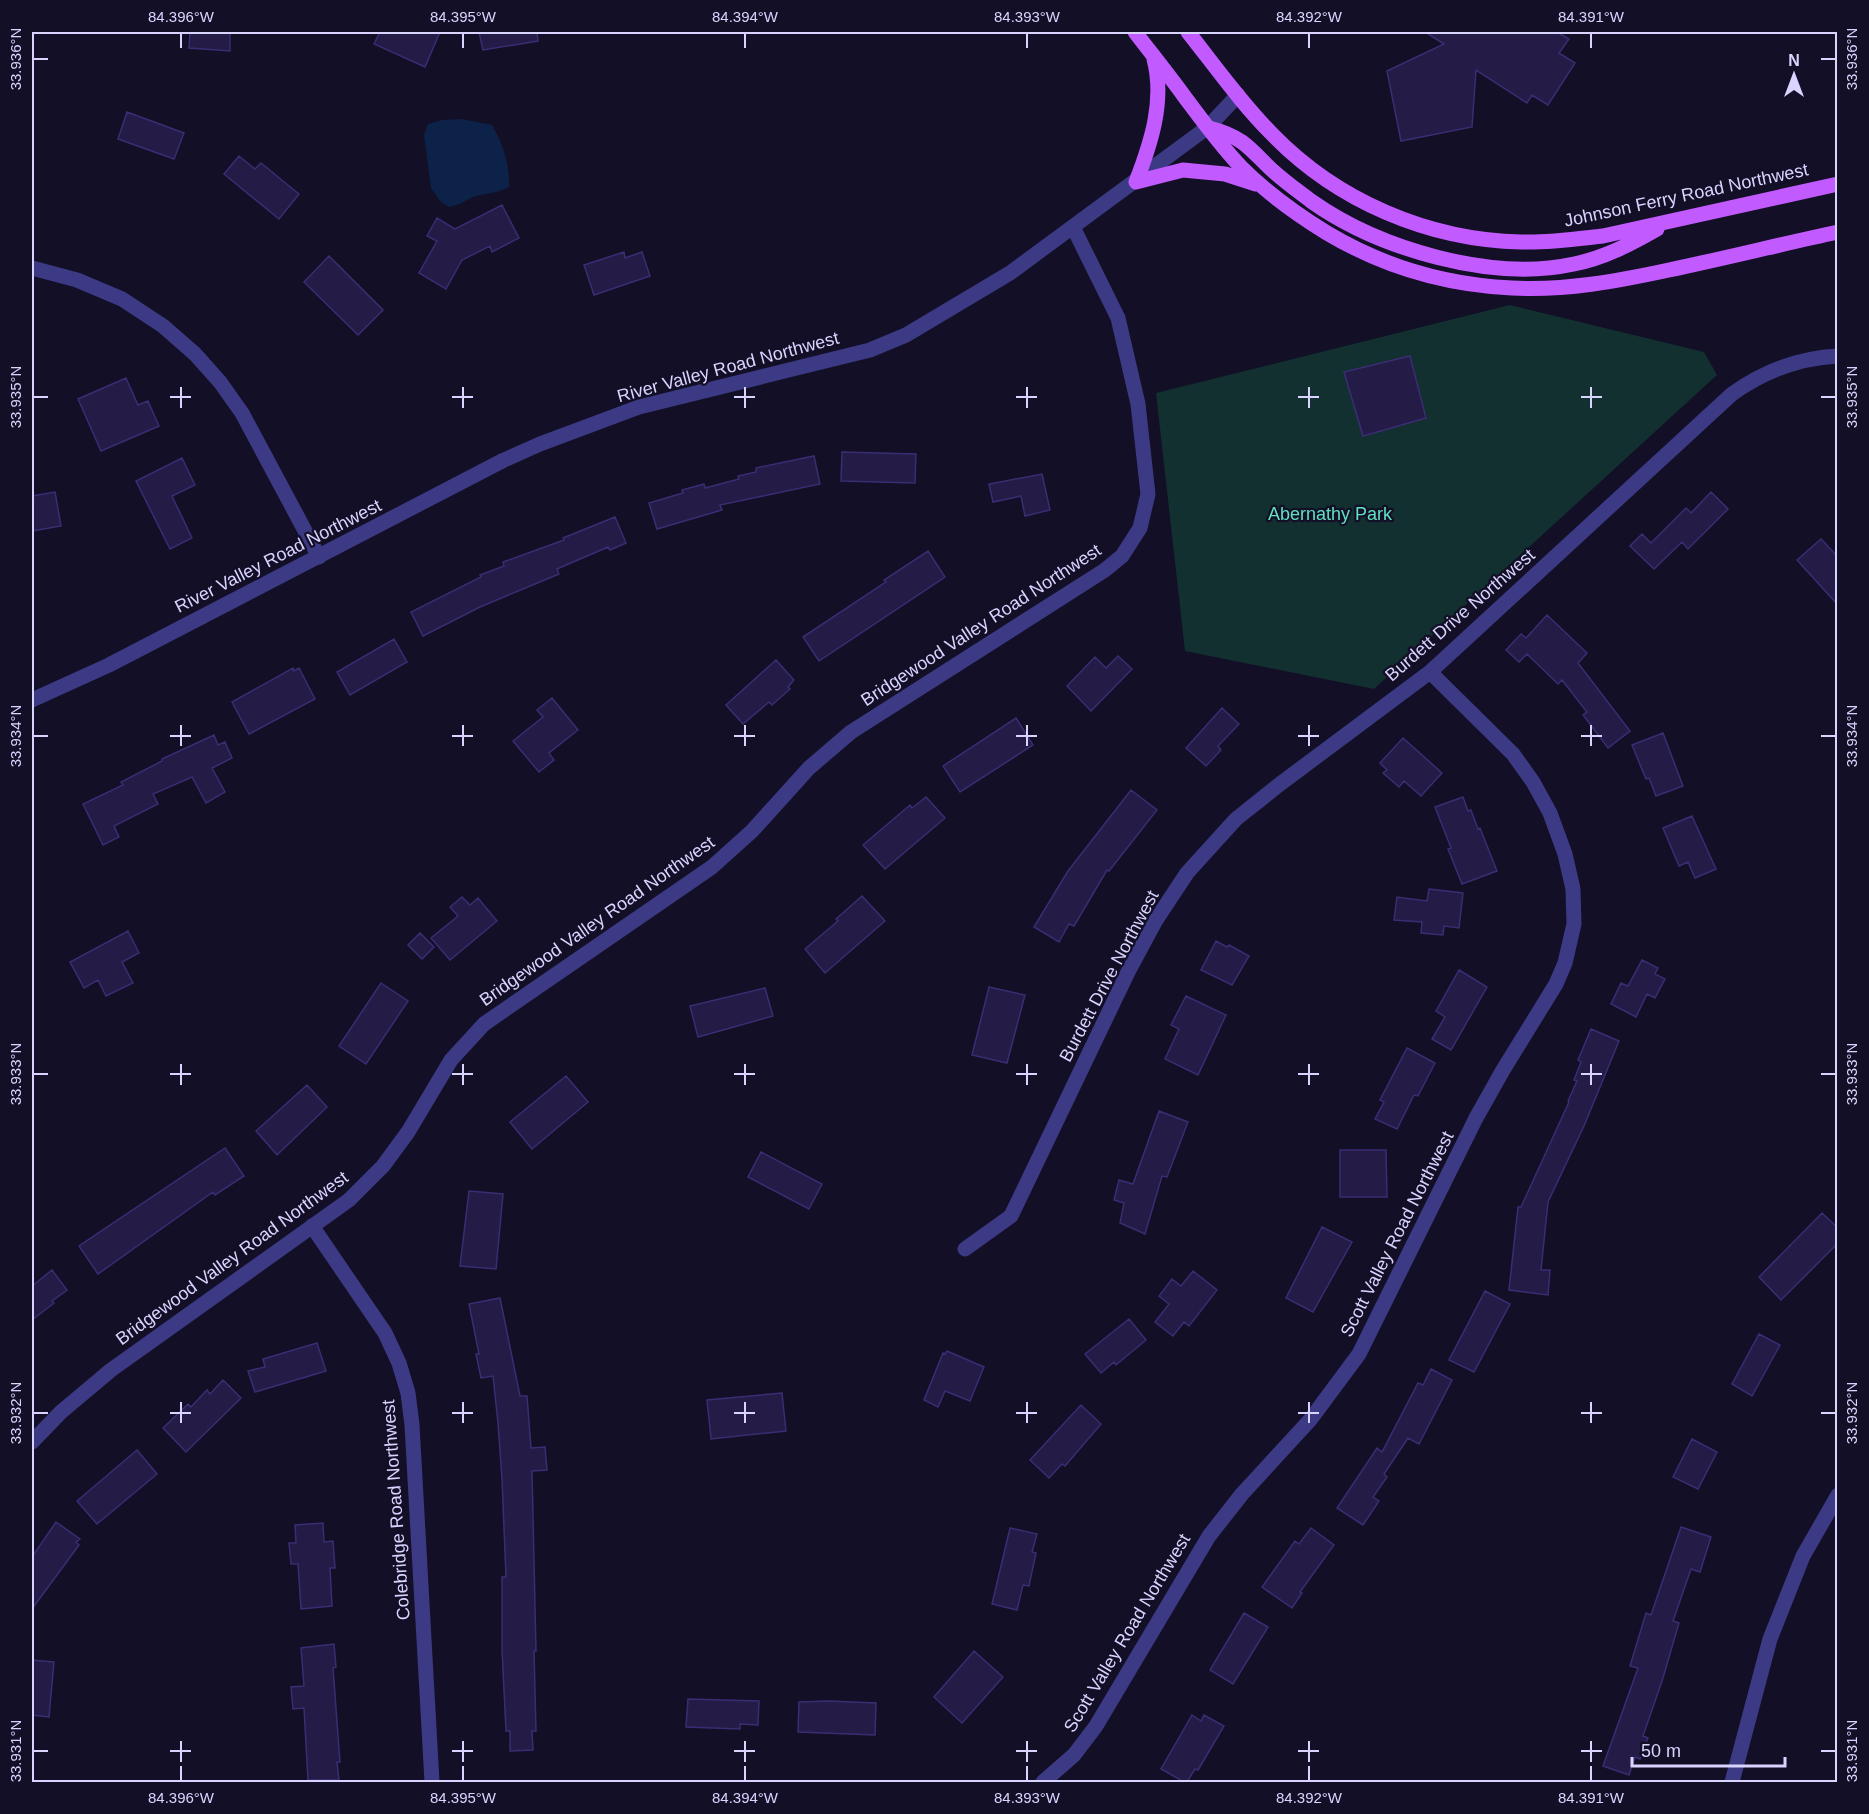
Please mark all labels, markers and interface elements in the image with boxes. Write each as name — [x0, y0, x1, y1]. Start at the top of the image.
text: 84.396°W — [148, 8, 215, 25]
text: 84.395°W — [430, 8, 497, 25]
text: 84.394°W — [712, 8, 779, 25]
text: 84.393°W — [994, 8, 1061, 25]
text: 84.392°W — [1276, 8, 1343, 25]
text: 84.391°W — [1558, 8, 1625, 25]
text: 33.936°N — [7, 28, 24, 90]
text: 33.936°N — [1843, 28, 1860, 90]
north arrow — [1764, 45, 1824, 105]
text: N — [1788, 52, 1800, 69]
street label: Johnson Ferry Road Northwest — [1562, 159, 1810, 231]
street label: River Valley Road Northwest — [615, 328, 841, 406]
text: 33.935°N — [7, 366, 24, 428]
text: 33.935°N — [1843, 366, 1860, 428]
street label: River Valley Road Northwest — [172, 495, 384, 617]
park label: Abernathy Park — [1268, 504, 1393, 524]
street label: Bridgewood Valley Road Northwest — [857, 540, 1105, 710]
street label: Burdett Drive Northwest — [1381, 545, 1539, 685]
text: 33.934°N — [7, 705, 24, 767]
text: 33.934°N — [1843, 705, 1860, 767]
street label: Bridgewood Valley Road Northwest — [476, 832, 718, 1010]
street label: Burdett Drive Northwest — [1055, 887, 1163, 1065]
text: 33.933°N — [7, 1043, 24, 1105]
text: 33.933°N — [1843, 1043, 1860, 1105]
street label: Scott Valley Road Northwest — [1336, 1128, 1458, 1340]
street label: Bridgewood Valley Road Northwest — [112, 1167, 352, 1349]
text: 33.932°N — [7, 1382, 24, 1444]
text: 33.932°N — [1843, 1382, 1860, 1444]
street label: Colebridge Road Northwest — [378, 1399, 414, 1621]
street label: Scott Valley Road Northwest — [1060, 1530, 1194, 1736]
text: 33.931°N — [7, 1720, 24, 1782]
text: 33.931°N — [1843, 1720, 1860, 1782]
scale bar — [1632, 1730, 1785, 1768]
text: 50 m — [1641, 1741, 1681, 1761]
text: 84.396°W — [148, 1789, 215, 1806]
text: 84.395°W — [430, 1789, 497, 1806]
text: 84.394°W — [712, 1789, 779, 1806]
text: 84.393°W — [994, 1789, 1061, 1806]
text: 84.392°W — [1276, 1789, 1343, 1806]
text: 84.391°W — [1558, 1789, 1625, 1806]

